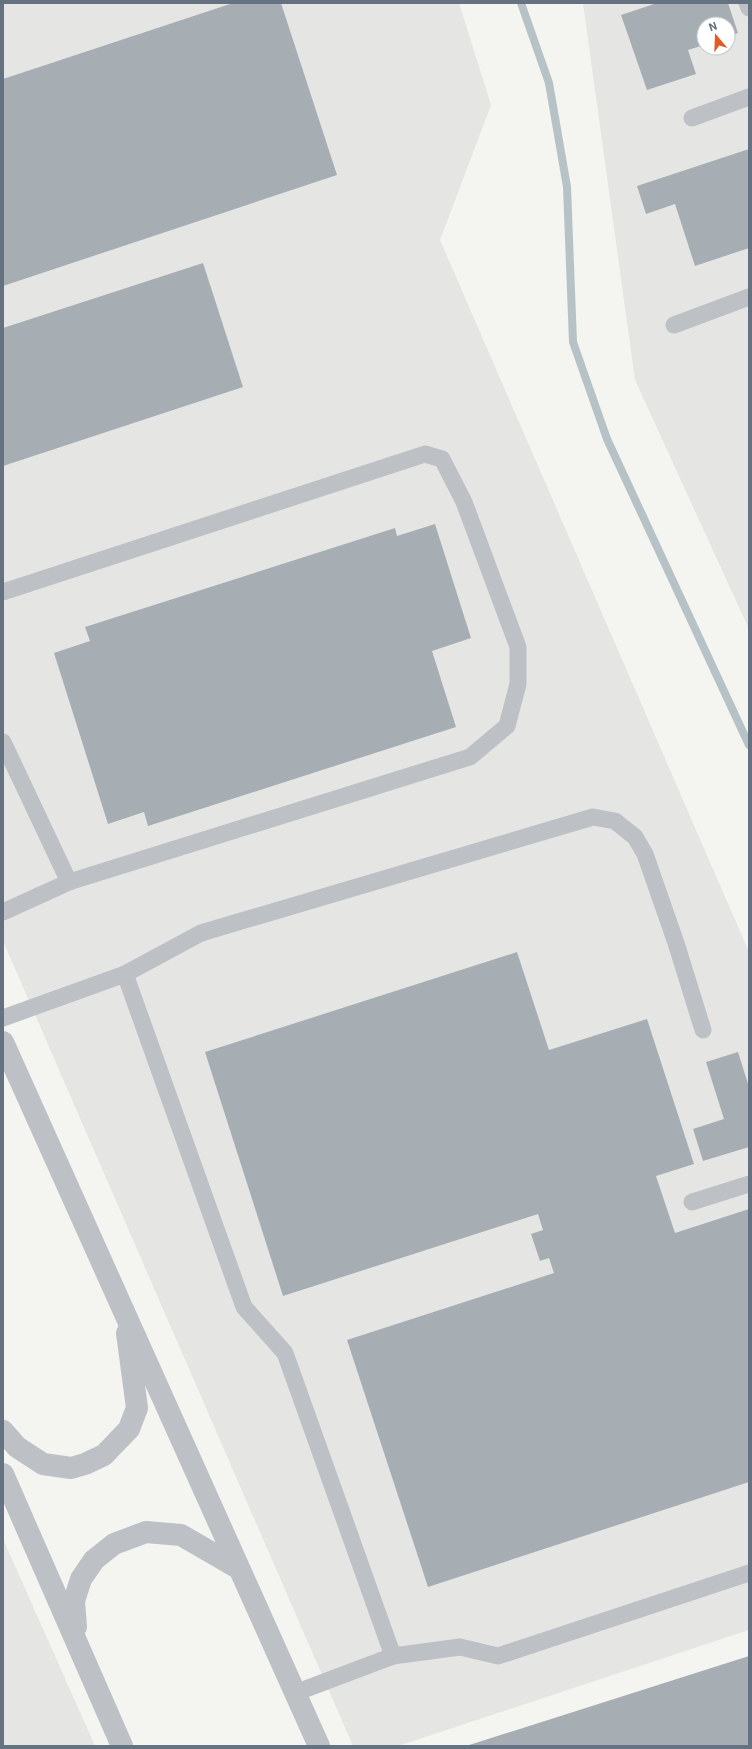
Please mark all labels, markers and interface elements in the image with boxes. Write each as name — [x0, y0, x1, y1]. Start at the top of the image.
north arrow — [696, 16, 736, 56]
text: N — [707, 20, 719, 34]

